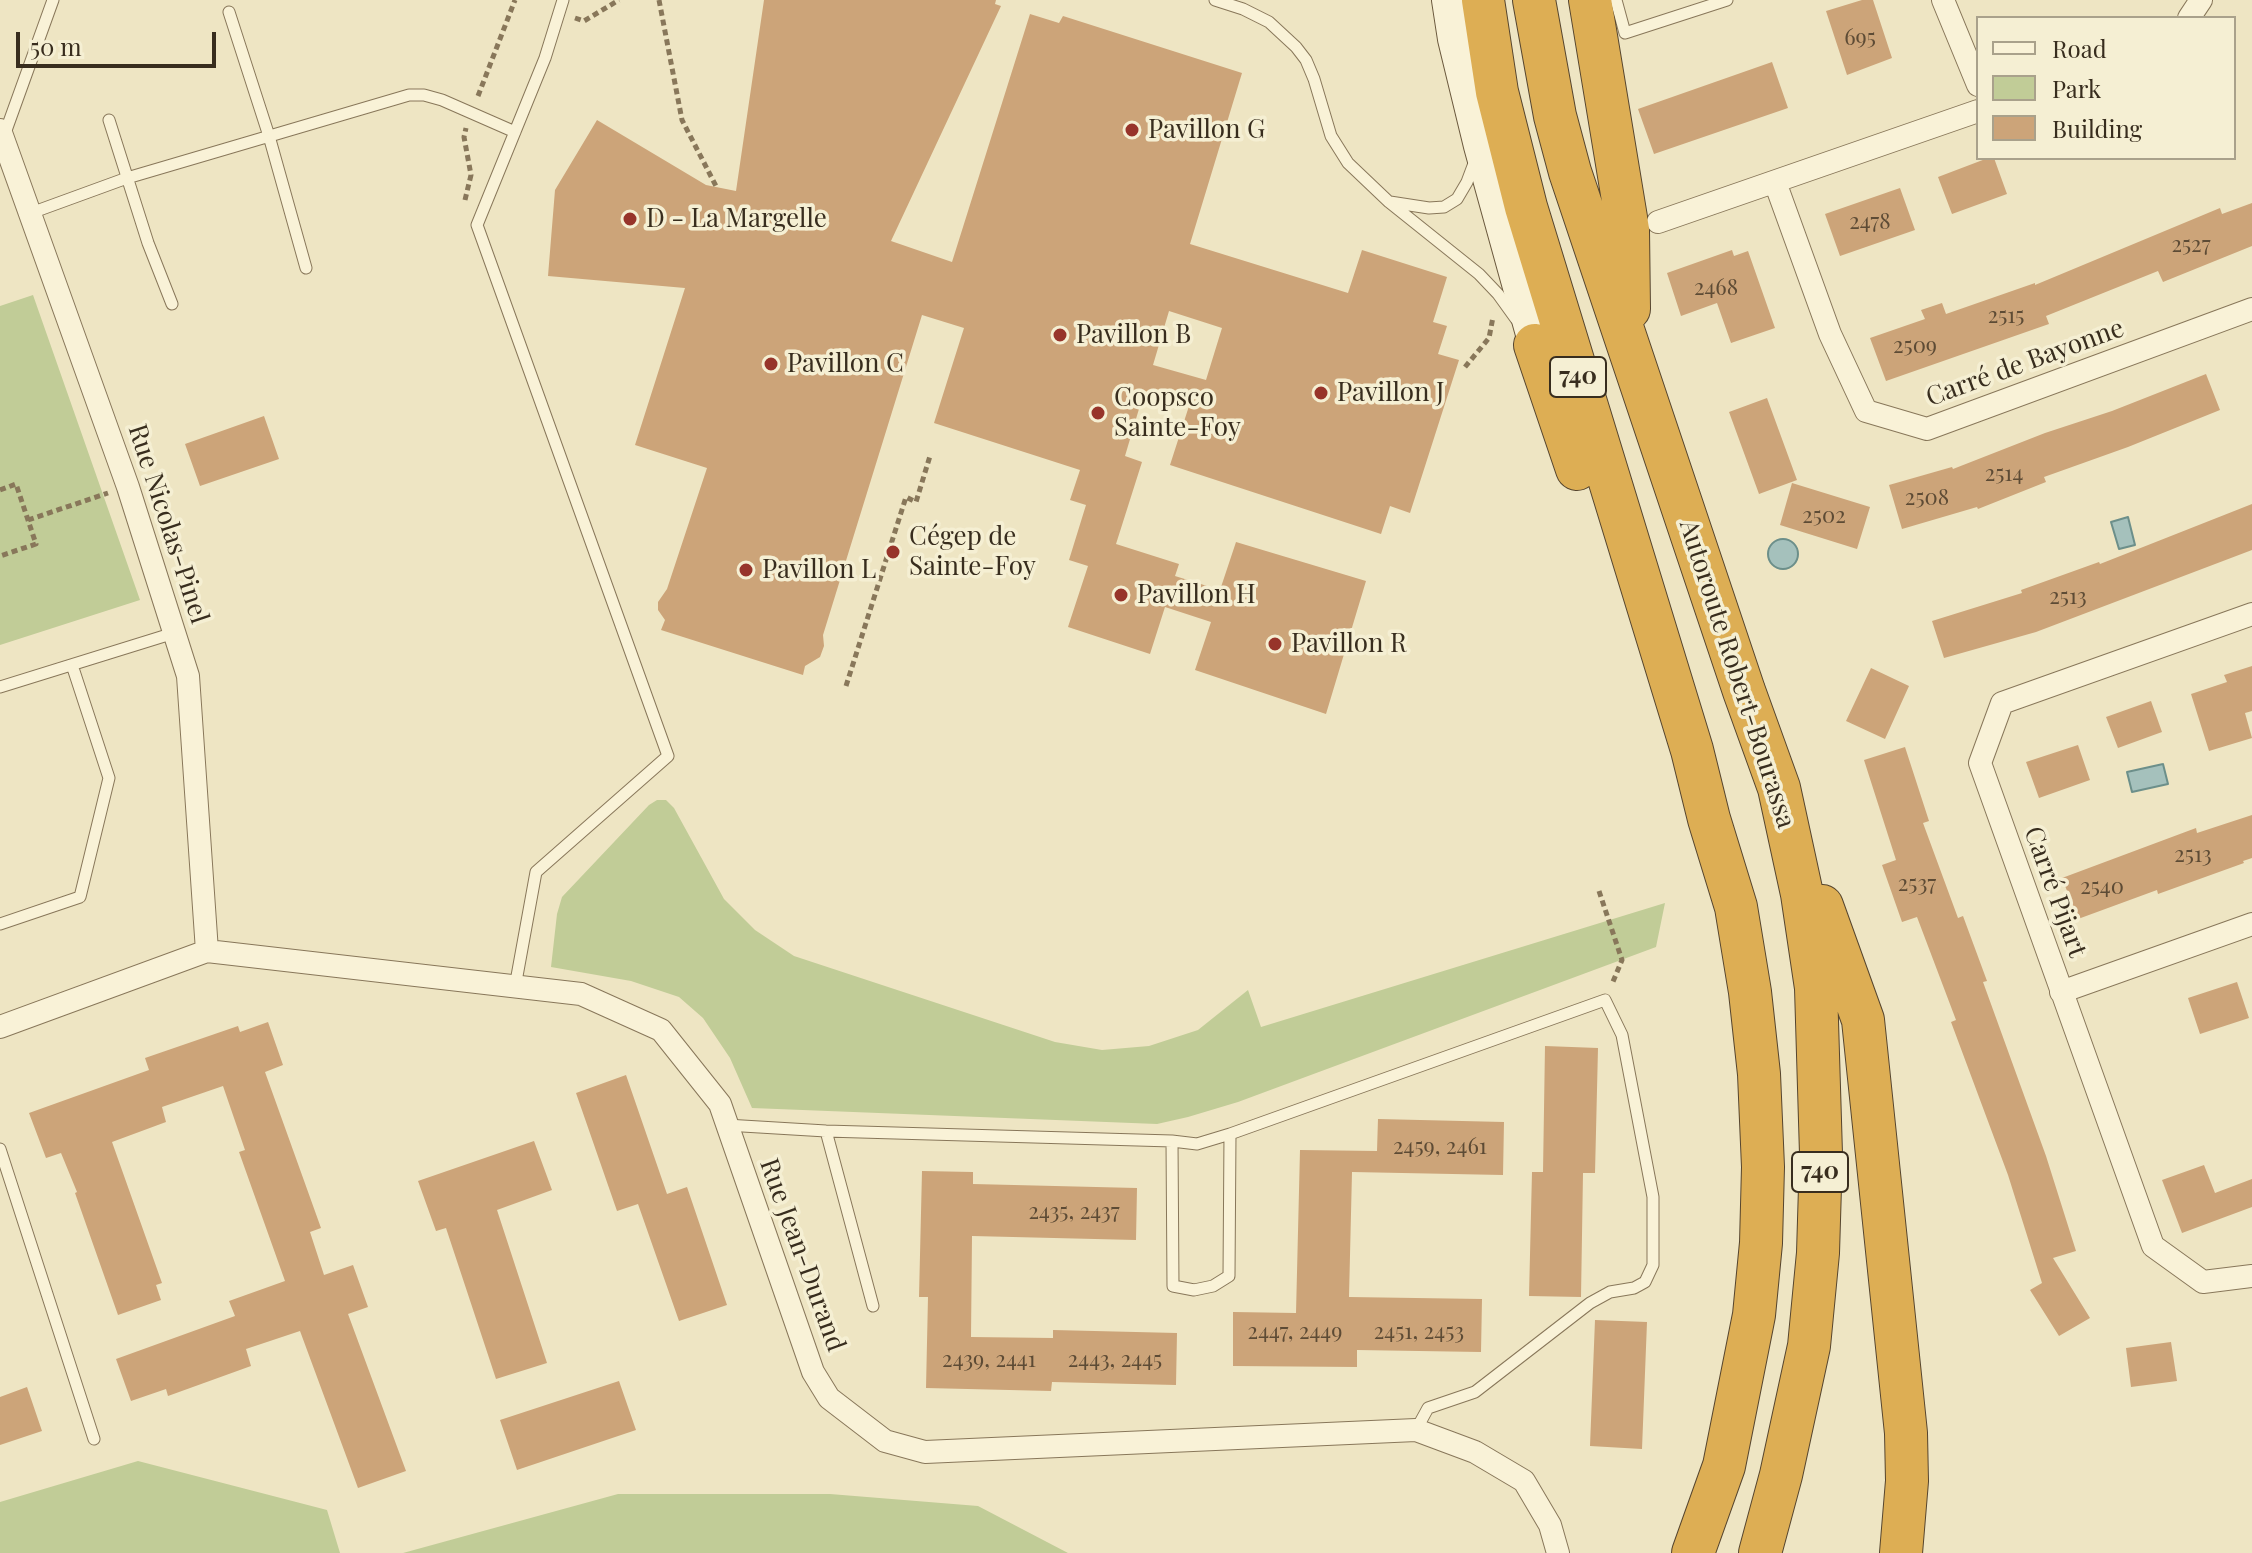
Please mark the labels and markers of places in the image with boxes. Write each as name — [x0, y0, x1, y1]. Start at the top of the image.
place label: Pavillon G — [1148, 114, 1265, 146]
marker: Pavillon G — [1123, 121, 1141, 139]
place label: D - La Margelle — [646, 203, 827, 235]
marker: D - La Margelle — [621, 210, 639, 228]
place label: Pavillon B — [1076, 319, 1191, 351]
marker: Pavillon B — [1051, 326, 1069, 344]
place label: Pavillon C — [787, 348, 904, 380]
marker: Pavillon C — [762, 355, 780, 373]
place label: Pavillon J — [1337, 377, 1445, 409]
place label: Coopsco Sainte-Foy — [1114, 382, 1241, 444]
marker: Pavillon J — [1312, 384, 1330, 402]
marker: Coopsco Sainte-Foy — [1089, 404, 1107, 422]
place label: Cégep de Sainte-Foy — [909, 521, 1036, 582]
marker: Cégep de Sainte-Foy — [884, 543, 902, 561]
place label: Pavillon L — [762, 554, 876, 586]
marker: Pavillon L — [737, 561, 755, 579]
place label: Pavillon H — [1137, 579, 1256, 611]
marker: Pavillon H — [1112, 586, 1130, 604]
place label: Pavillon R — [1291, 628, 1407, 660]
marker: Pavillon R — [1266, 635, 1284, 653]

